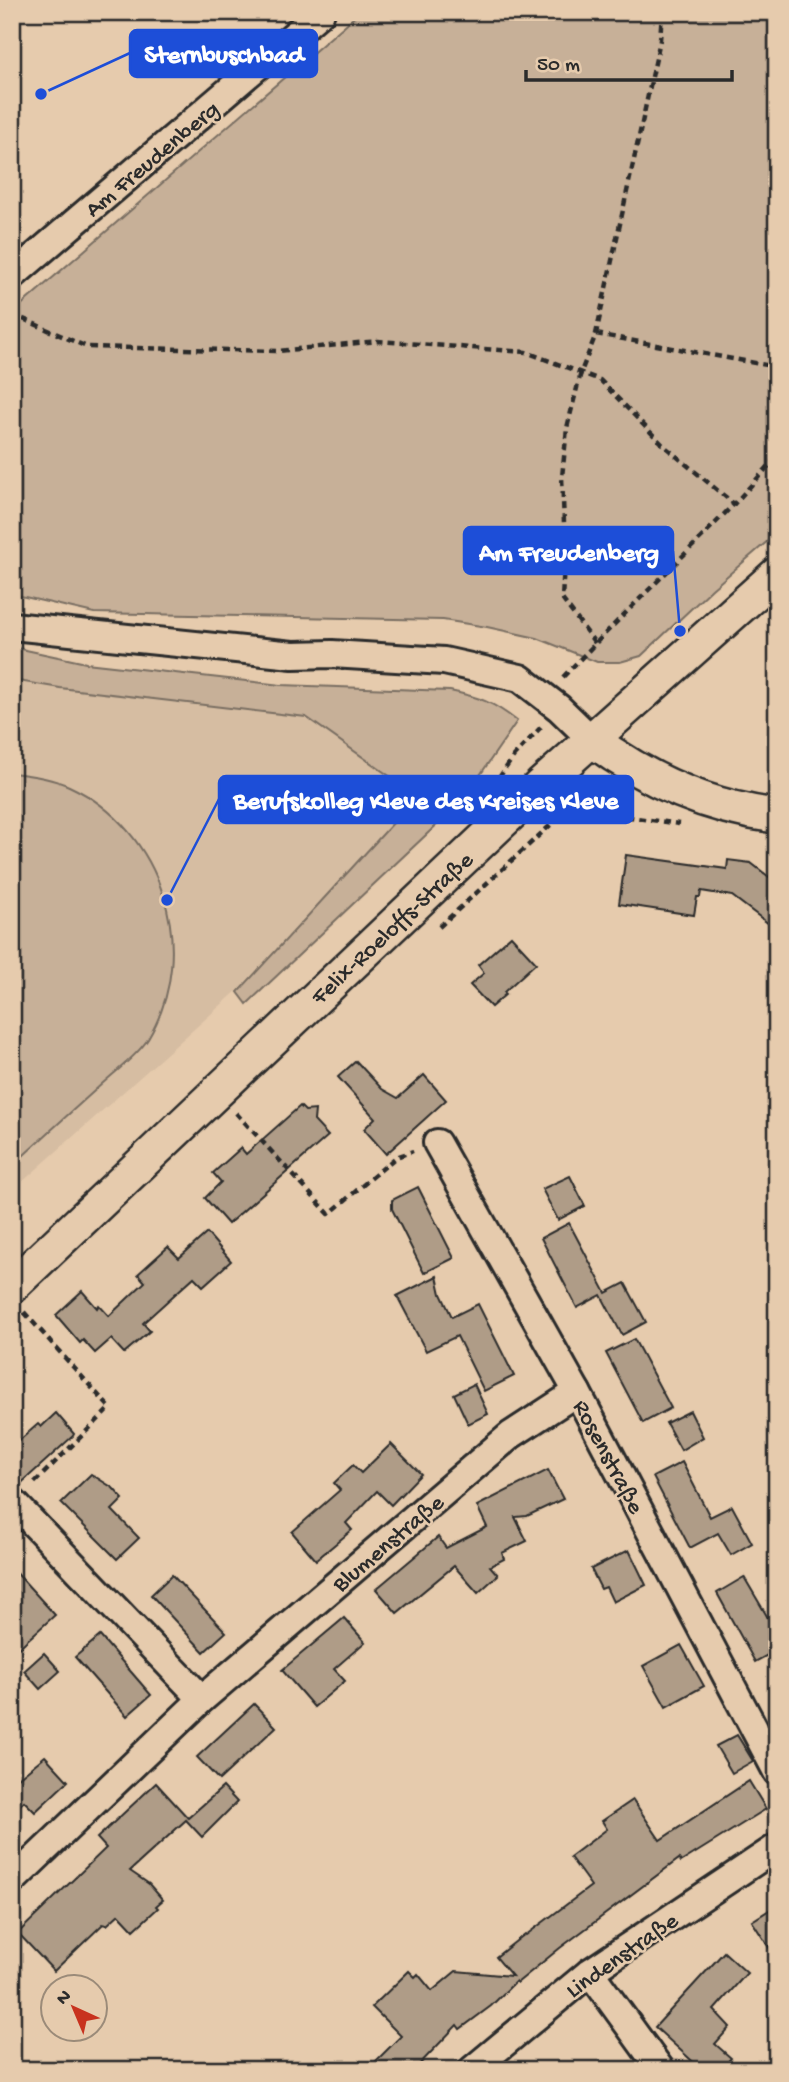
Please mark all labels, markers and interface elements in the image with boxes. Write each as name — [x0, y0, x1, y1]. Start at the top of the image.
callout: Sternbuschbad — [130, 30, 317, 77]
scale bar — [526, 38, 733, 82]
text: Sternbuschbad — [144, 42, 306, 73]
text: 50 m — [537, 54, 580, 79]
street label: Am Freudenberg — [80, 96, 226, 225]
callout: Am Freudenberg — [464, 527, 673, 574]
text: Am Freudenberg — [478, 540, 659, 571]
callout: Berufskolleg Kleve des Kreises Kleve — [219, 776, 633, 823]
text: Berufskolleg Kleve des Kreises Kleve — [232, 788, 620, 819]
street label: Felix-Roeloffs-Straße — [306, 846, 481, 1013]
street label: Rosenstraße — [565, 1396, 649, 1520]
street label: Blumenstraße — [327, 1489, 452, 1600]
street label: Lindenstraße — [561, 1907, 685, 2006]
north arrow — [38, 1974, 108, 2044]
text: N — [52, 1986, 77, 2011]

